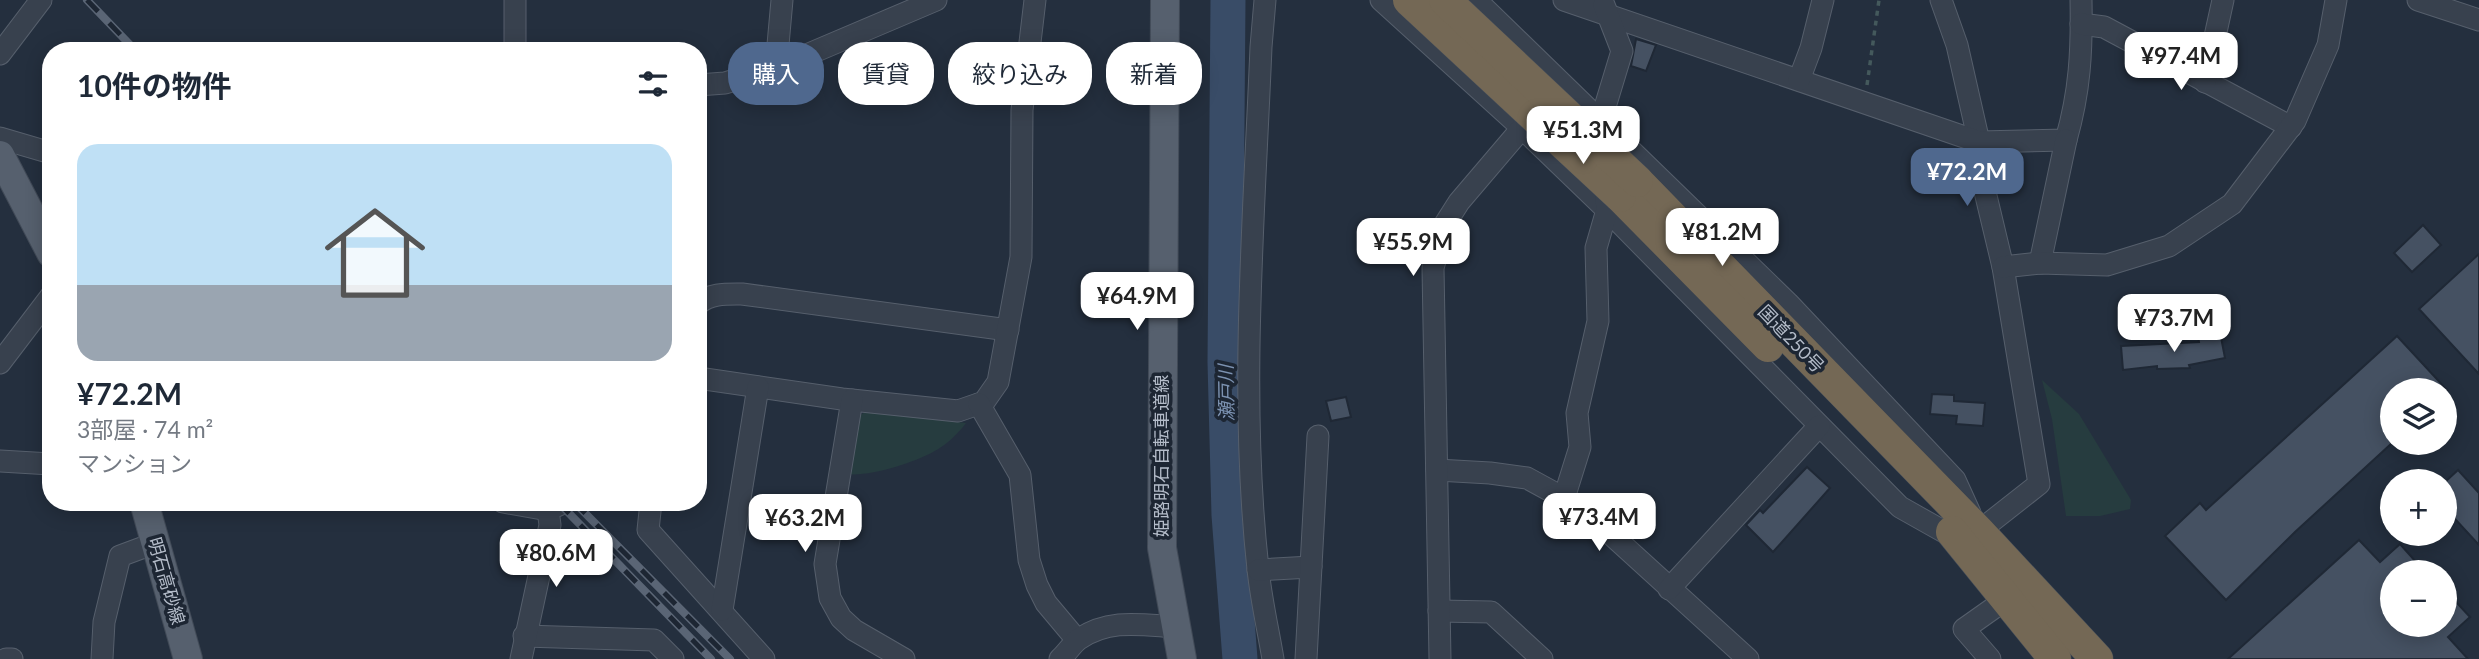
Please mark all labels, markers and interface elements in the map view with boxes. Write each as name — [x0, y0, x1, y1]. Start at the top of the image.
pin: ¥97.4M — [2124, 32, 2238, 92]
text: ¥97.4M — [2141, 41, 2221, 69]
chip: 購入 — [728, 42, 824, 105]
chip: 賃貸 — [838, 42, 934, 105]
chip: 絞り込み — [948, 42, 1092, 105]
chip: 新着 — [1106, 42, 1202, 105]
icon: filters — [634, 65, 672, 103]
text: 10件の物件 — [77, 67, 232, 103]
pin: ¥51.3M — [1526, 106, 1640, 166]
text: ¥51.3M — [1543, 115, 1623, 143]
pin: ¥72.2M — [1910, 148, 2024, 208]
text: ¥72.2M — [1927, 157, 2007, 185]
icon: home — [312, 190, 438, 316]
pin: ¥81.2M — [1665, 208, 1779, 268]
text: ¥81.2M — [1682, 217, 1762, 245]
pin: ¥55.9M — [1356, 218, 1470, 278]
text: ¥55.9M — [1373, 227, 1453, 255]
pin: ¥64.9M — [1080, 272, 1194, 332]
text: ¥64.9M — [1097, 281, 1177, 309]
pin: ¥73.7M — [2117, 294, 2231, 354]
street label: 国道250号 — [1754, 300, 1829, 377]
text: ¥73.7M — [2134, 303, 2214, 331]
water label: 瀬戸川 — [1213, 362, 1237, 422]
text: ¥72.2M — [77, 375, 182, 411]
street label: 姫路明石自転車道線 — [1150, 375, 1172, 537]
map controls — [2380, 378, 2457, 637]
button: layers — [2380, 378, 2457, 455]
text: 3部屋 · 74 m² — [77, 415, 213, 443]
text: マンション — [77, 449, 192, 477]
button: + — [2380, 469, 2457, 546]
pin: ¥63.2M — [748, 494, 862, 554]
pin: ¥73.4M — [1542, 494, 1656, 553]
text: ¥73.4M — [1559, 502, 1639, 530]
text: ¥63.2M — [765, 503, 845, 531]
pin: ¥80.6M — [499, 530, 613, 589]
street label: 明石高砂線 — [144, 534, 190, 627]
text: ¥80.6M — [516, 538, 596, 566]
button: − — [2380, 560, 2457, 637]

